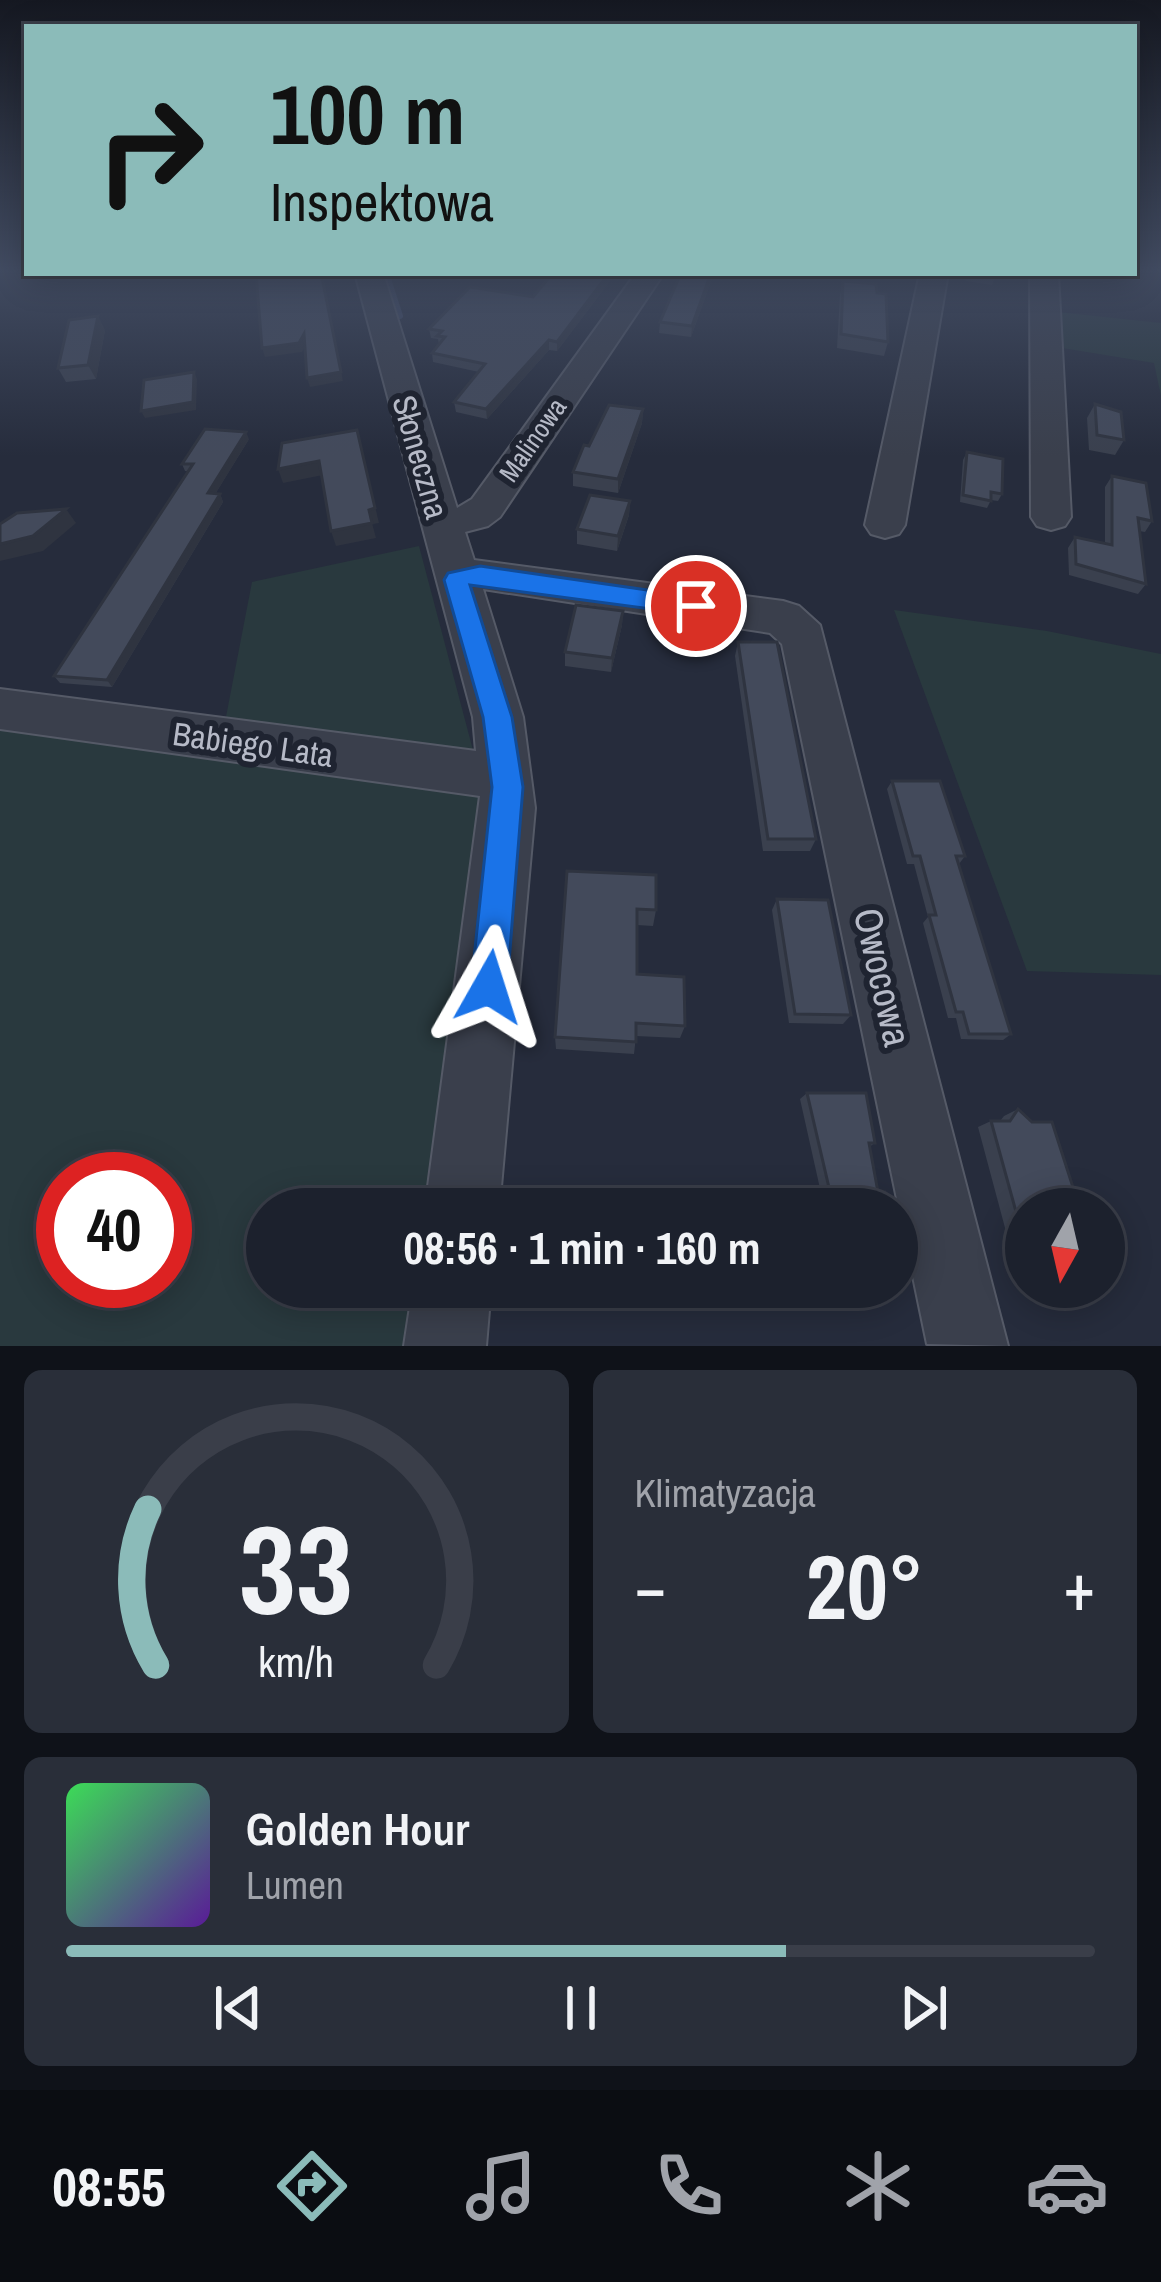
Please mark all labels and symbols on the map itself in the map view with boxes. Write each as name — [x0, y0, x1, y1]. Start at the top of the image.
street label: Słoneczna — [382, 390, 460, 524]
street label: Malinowa — [490, 390, 574, 489]
pin — [645, 555, 747, 657]
street label: Babiego Lata — [170, 711, 336, 777]
street label: Owocowa — [842, 903, 924, 1051]
position arrow — [426, 924, 552, 1050]
speed limit sign: 40 — [36, 1152, 192, 1308]
north arrow — [1005, 1188, 1125, 1308]

